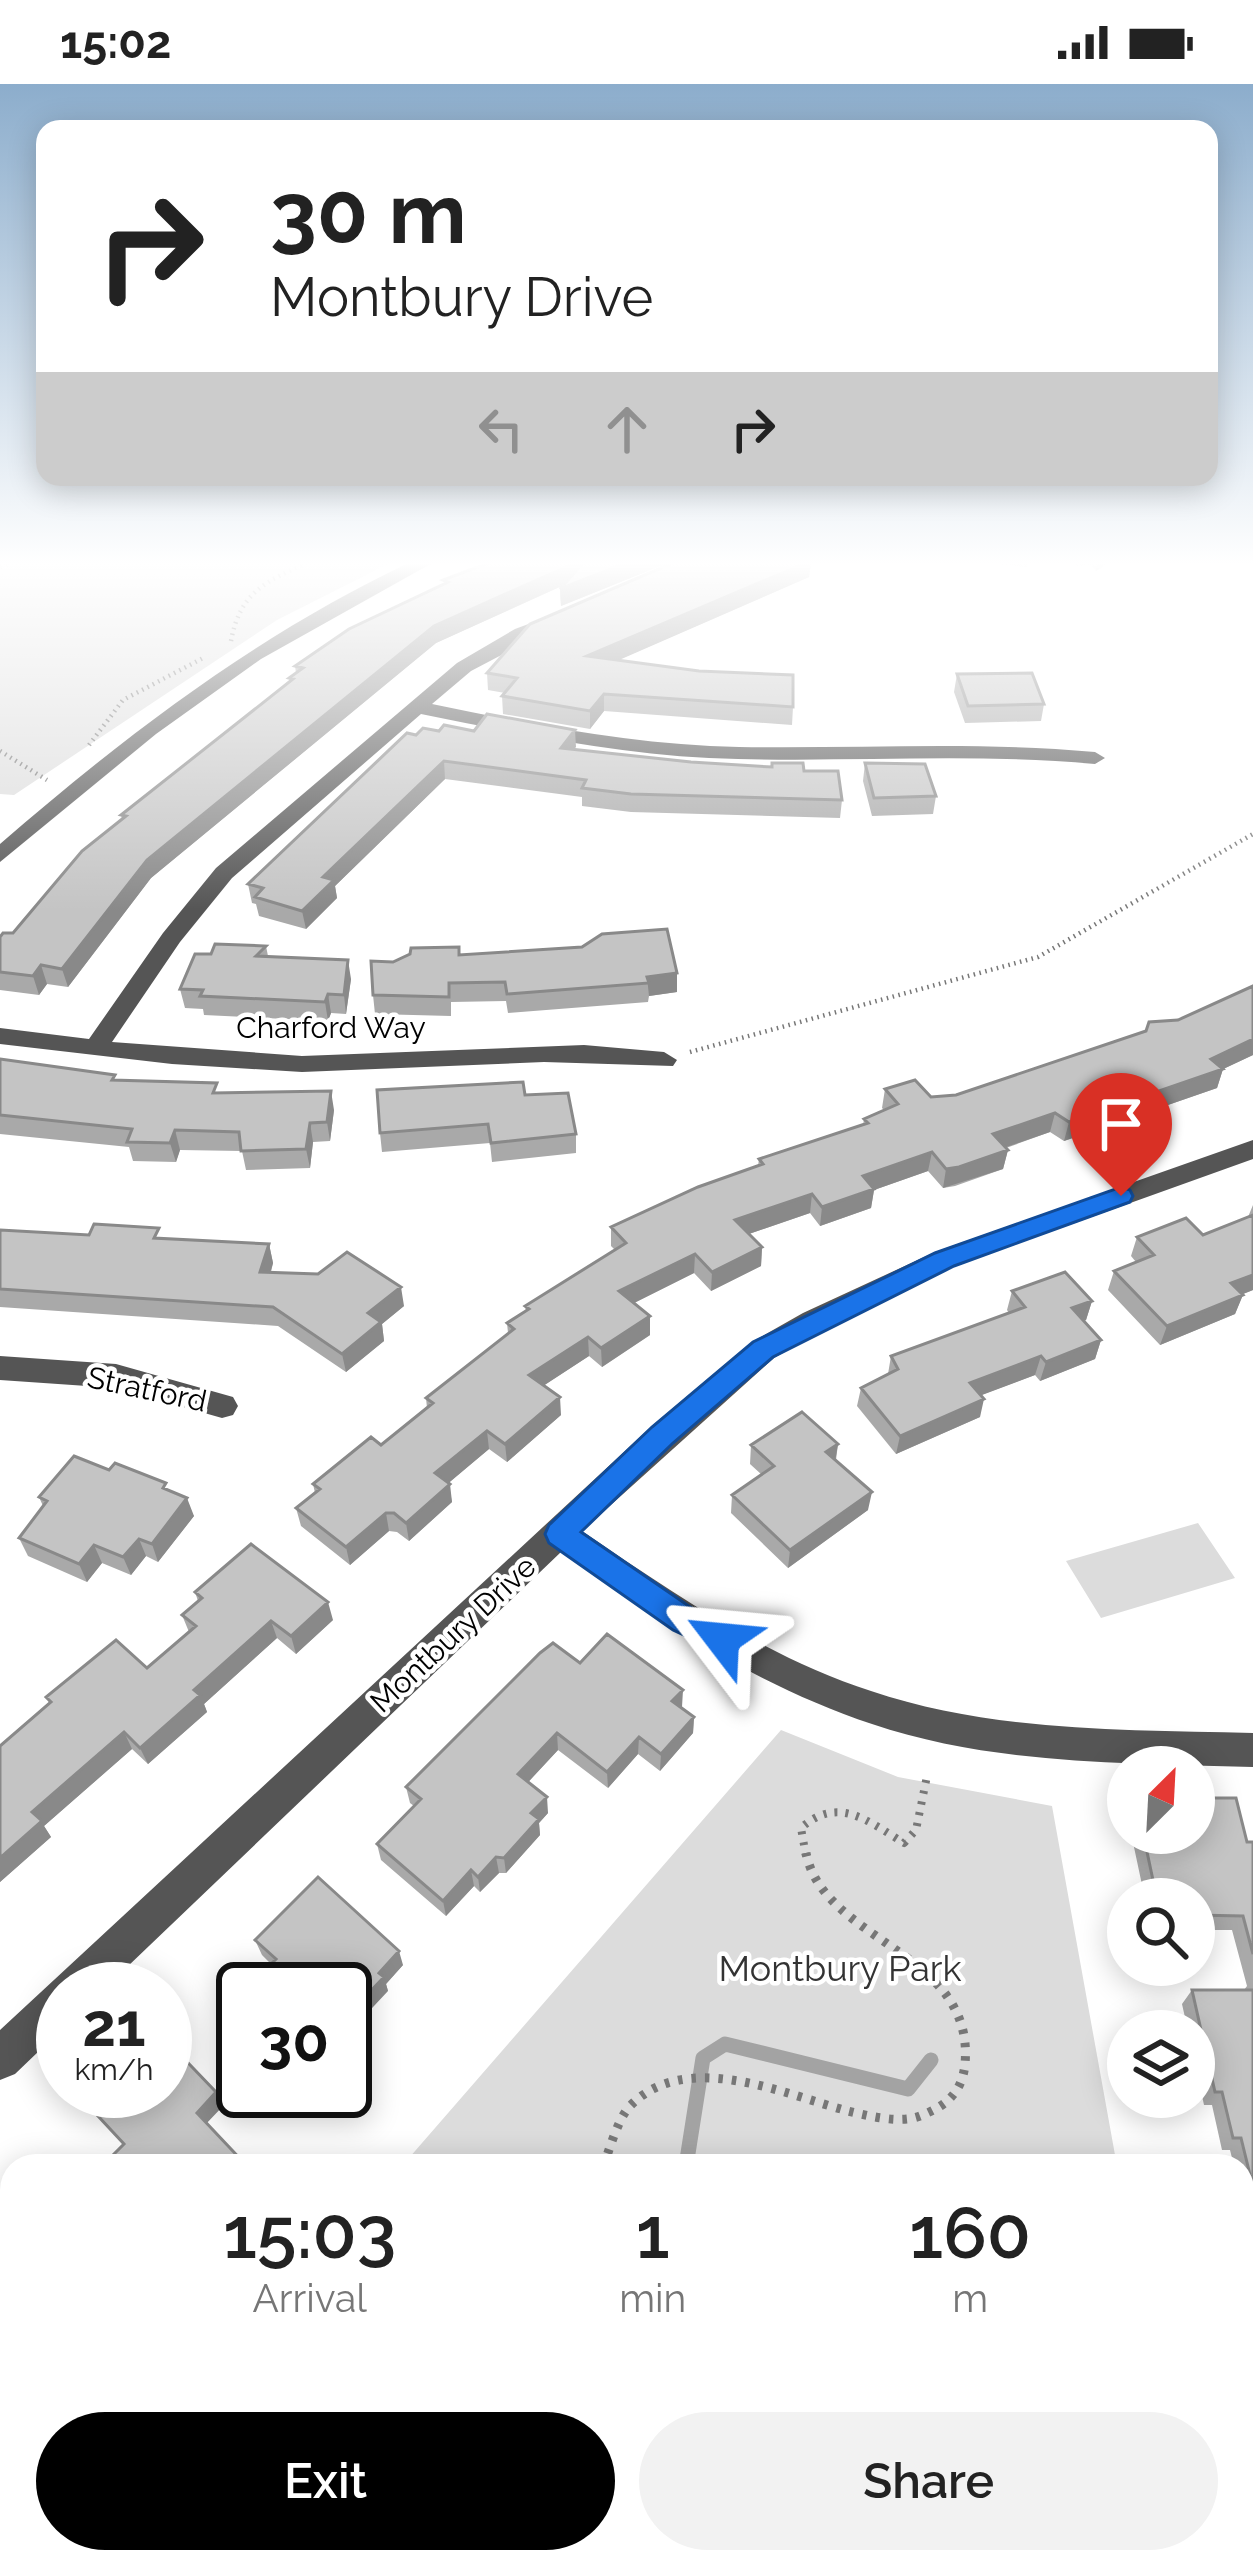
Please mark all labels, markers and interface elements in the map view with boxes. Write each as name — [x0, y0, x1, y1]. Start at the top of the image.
text: 15:02 — [60, 16, 171, 69]
text: 30 m — [270, 164, 467, 263]
icon: right — [72, 168, 228, 324]
text: Montbury Drive — [270, 265, 653, 329]
icon: left — [468, 396, 534, 462]
icon: ahead — [594, 396, 660, 462]
icon: right — [720, 396, 786, 462]
street label: Charford Way — [236, 1010, 426, 1045]
pin — [1070, 1073, 1172, 1196]
icon: arrive — [1088, 1091, 1154, 1157]
street label: Stratford — [84, 1359, 210, 1419]
street label: Montbury Drive — [363, 1549, 543, 1719]
position arrow — [659, 1576, 785, 1702]
north arrow — [1107, 1746, 1215, 1854]
map controls — [1107, 1746, 1215, 2118]
button: search — [1107, 1878, 1215, 1986]
park label: Montbury Park — [718, 1947, 962, 1989]
speed limit sign: 30 — [216, 1962, 372, 2118]
text: 21 — [82, 1990, 146, 2060]
button: layers — [1107, 2010, 1215, 2118]
text: km/h — [74, 2052, 154, 2087]
text: 15:03 — [223, 2190, 396, 2275]
text: 1 — [636, 2190, 670, 2275]
text: 160 — [909, 2190, 1031, 2275]
text: Arrival — [252, 2275, 367, 2321]
text: min — [619, 2275, 686, 2321]
text: m — [952, 2275, 988, 2321]
button: Exit — [36, 2412, 615, 2550]
button: Share — [639, 2412, 1218, 2550]

